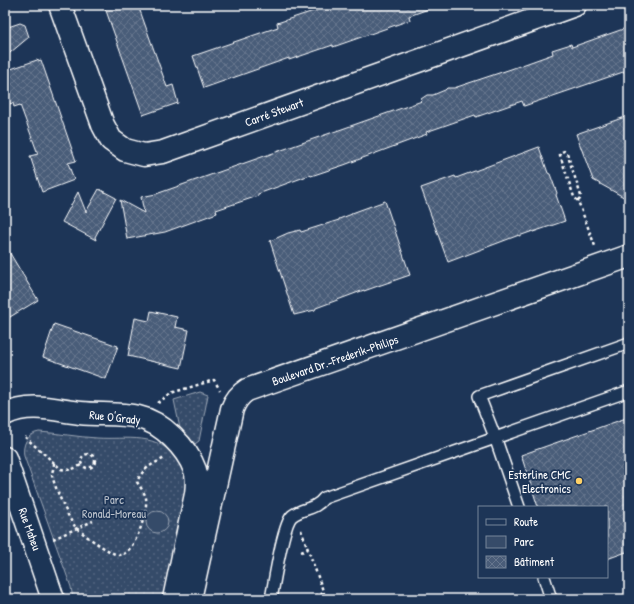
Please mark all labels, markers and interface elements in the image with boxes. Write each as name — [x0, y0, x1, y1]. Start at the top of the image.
street label: Carré Stewart — [242, 93, 307, 131]
street label: Boulevard Dr.-Frederik-Philips — [270, 330, 401, 390]
street label: Rue O'Grady — [89, 406, 141, 428]
place label: Esterline CMC Electronics — [508, 466, 571, 497]
marker: Esterline CMC Electronics — [574, 476, 584, 486]
park label: Parc Ronald-Moreau — [82, 491, 146, 522]
street label: Rue Maheu — [14, 505, 46, 553]
legend — [478, 506, 608, 578]
text: Route — [514, 513, 538, 530]
text: Parc — [514, 533, 534, 550]
text: Bâtiment — [514, 553, 555, 570]

